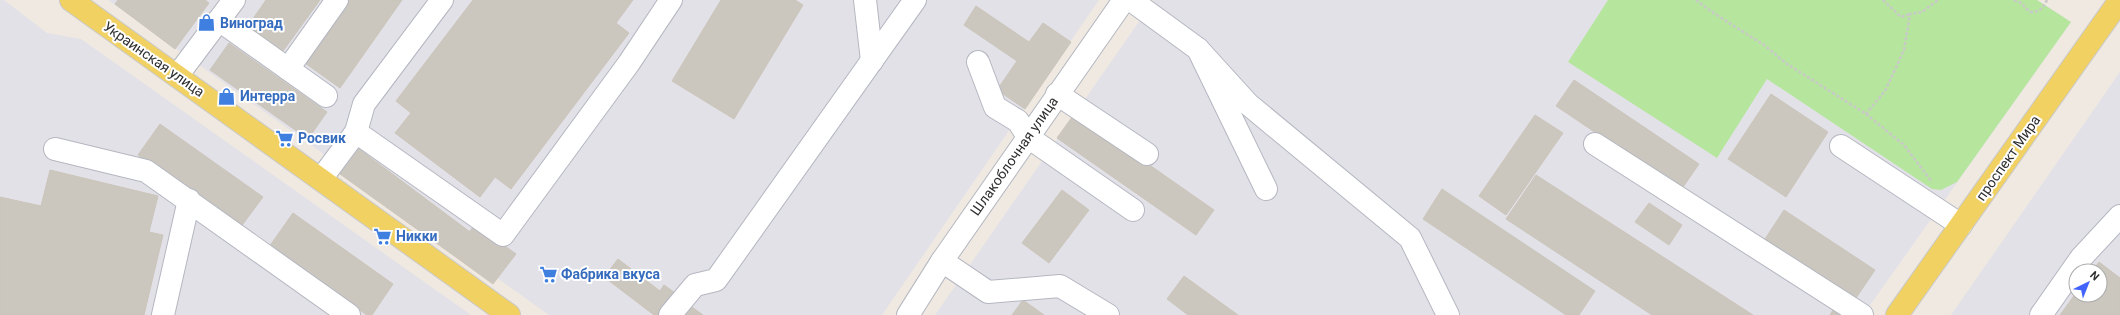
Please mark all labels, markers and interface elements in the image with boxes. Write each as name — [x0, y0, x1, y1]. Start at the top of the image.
shop icon: Виноград — [197, 13, 217, 33]
place label: Виноград — [220, 15, 283, 31]
street label: Украинская улица — [101, 18, 207, 100]
shop icon: Интерра — [217, 86, 237, 106]
place label: Интерра — [240, 88, 296, 104]
street label: Шлакоблочная улица — [967, 94, 1061, 218]
street label: проспект Мира — [1973, 112, 2043, 204]
supermarket icon: Росвик — [275, 128, 295, 148]
place label: Росвик — [298, 130, 346, 146]
supermarket icon: Никки — [373, 226, 393, 246]
place label: Никки — [396, 228, 438, 244]
north arrow — [2068, 263, 2108, 303]
supermarket icon: Фабрика вкуса — [538, 264, 558, 284]
place label: Фабрика вкуса — [561, 266, 660, 282]
text: N — [2087, 269, 2102, 284]

